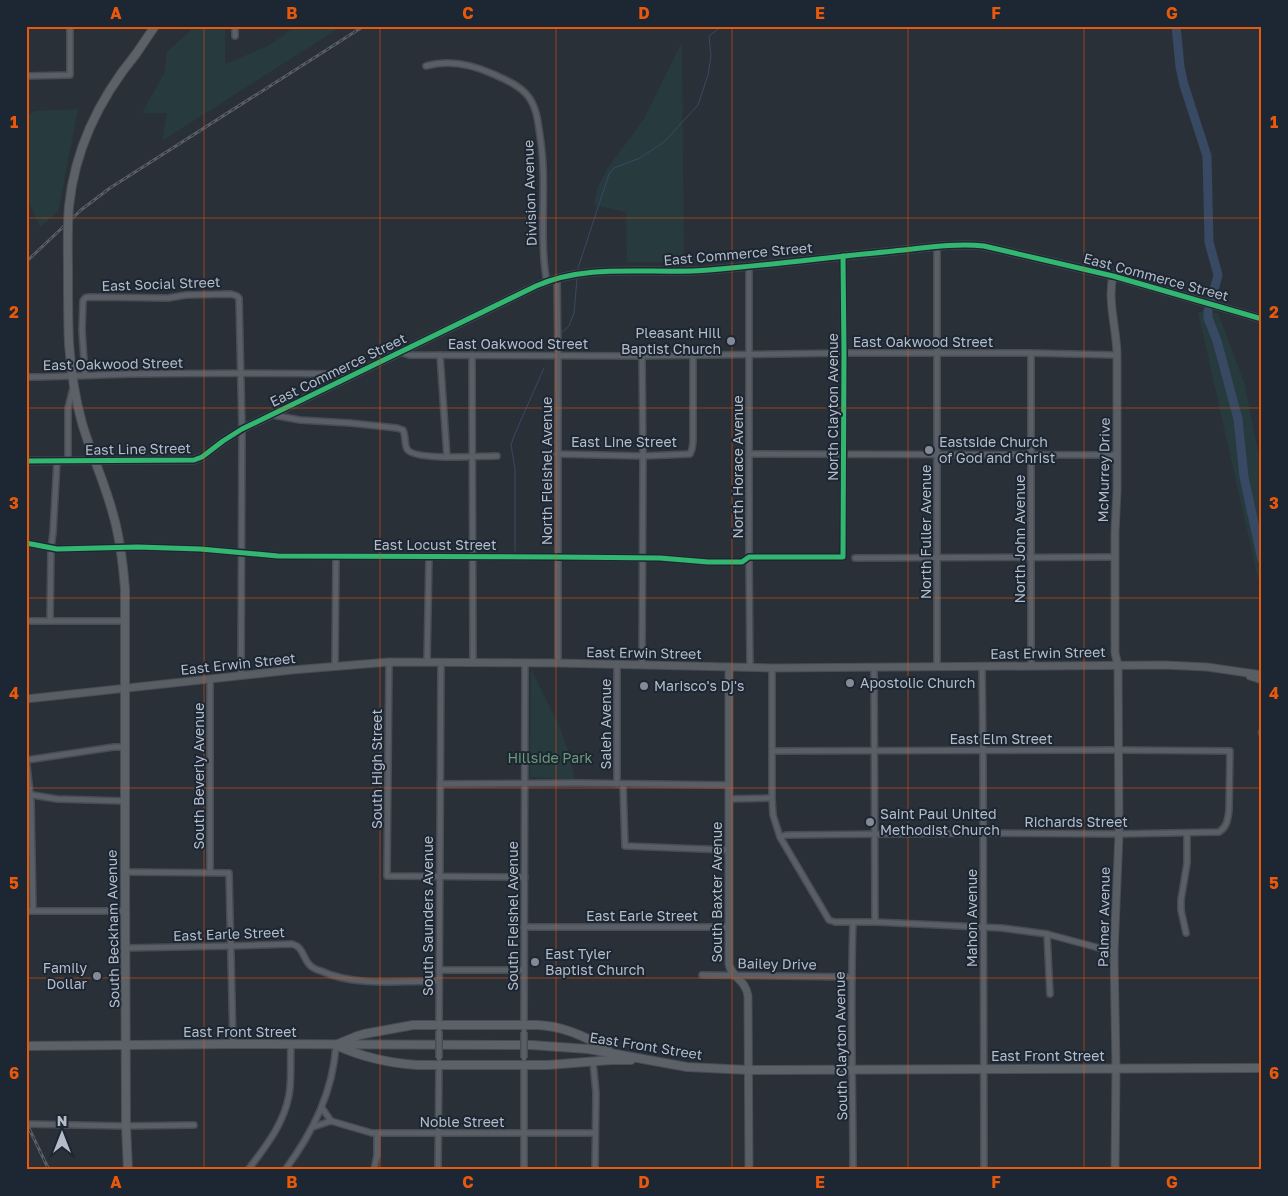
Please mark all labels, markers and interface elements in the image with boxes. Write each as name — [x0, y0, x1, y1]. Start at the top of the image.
text: A — [110, 3, 122, 23]
text: B — [286, 3, 298, 23]
text: C — [462, 3, 474, 23]
text: D — [638, 3, 650, 23]
text: E — [815, 3, 825, 23]
text: F — [991, 3, 1001, 23]
text: G — [1166, 3, 1178, 23]
text: 1 — [10, 112, 18, 132]
text: 1 — [1270, 112, 1278, 132]
street label: Division Avenue — [519, 140, 540, 246]
street label: East Commerce Street — [663, 239, 813, 268]
street label: East Commerce Street — [1082, 249, 1231, 304]
street label: East Social Street — [101, 273, 221, 294]
text: 2 — [9, 302, 19, 322]
text: 2 — [1269, 302, 1279, 322]
place label: Pleasant Hill Baptist Church — [621, 324, 721, 357]
street label: East Commerce Street — [267, 329, 409, 410]
street label: North Clayton Avenue — [824, 333, 841, 481]
street label: East Oakwood Street — [853, 333, 993, 350]
street label: East Oakwood Street — [448, 335, 588, 352]
marker: Pleasant Hill Baptist Church — [725, 335, 737, 347]
street label: East Oakwood Street — [43, 354, 183, 373]
street label: North Horace Avenue — [729, 395, 746, 539]
street label: North Fleishel Avenue — [538, 397, 555, 545]
street label: McMurrey Drive — [1094, 417, 1113, 523]
street label: East Line Street — [571, 433, 677, 450]
place label: Eastside Church of God and Christ — [939, 433, 1055, 466]
street label: East Line Street — [85, 439, 191, 458]
marker: Eastside Church of God and Christ — [923, 444, 935, 456]
street label: North Fuller Avenue — [917, 465, 934, 599]
street label: North John Avenue — [1011, 475, 1028, 603]
text: 3 — [9, 493, 19, 513]
text: 3 — [1269, 493, 1279, 513]
street label: East Locust Street — [373, 536, 497, 553]
street label: East Erwin Street — [586, 643, 702, 662]
street label: East Erwin Street — [990, 643, 1106, 662]
street label: East Erwin Street — [179, 649, 296, 678]
place label: Apostolic Church — [860, 674, 975, 691]
place label: Marisco's Dj's — [654, 677, 745, 694]
marker: Apostolic Church — [844, 677, 856, 689]
street label: Saleh Avenue — [597, 679, 614, 769]
marker: Marisco's Dj's — [638, 680, 650, 692]
text: 4 — [9, 683, 19, 703]
text: 4 — [1269, 683, 1279, 703]
street label: South Beverly Avenue — [190, 703, 207, 849]
street label: South High Street — [368, 709, 385, 829]
street label: East Elm Street — [949, 730, 1053, 747]
park label: Hillside Park — [507, 749, 593, 766]
place label: Saint Paul United Methodist Church — [880, 805, 1000, 838]
street label: Richards Street — [1024, 813, 1128, 830]
marker: Saint Paul United Methodist Church — [864, 816, 876, 828]
street label: South Baxter Avenue — [708, 822, 725, 962]
street label: South Saunders Avenue — [419, 836, 436, 996]
street label: South Fleishel Avenue — [504, 841, 521, 991]
street label: South Beckham Avenue — [103, 850, 122, 1008]
street label: Palmer Avenue — [1094, 867, 1113, 967]
street label: Mahon Avenue — [963, 869, 980, 967]
text: 5 — [9, 873, 19, 893]
text: 5 — [1269, 873, 1279, 893]
street label: East Earle Street — [586, 907, 698, 924]
street label: East Earle Street — [173, 923, 285, 944]
place label: East Tyler Baptist Church — [545, 945, 645, 978]
street label: Bailey Drive — [737, 954, 817, 973]
marker: East Tyler Baptist Church — [529, 956, 541, 968]
place label: Family Dollar — [43, 959, 88, 992]
marker: Family Dollar — [91, 970, 103, 982]
street label: South Clayton Avenue — [831, 971, 850, 1121]
street label: East Front Street — [183, 1023, 297, 1040]
street label: East Front Street — [589, 1028, 704, 1063]
street label: East Front Street — [991, 1047, 1105, 1064]
text: 6 — [9, 1063, 19, 1083]
text: 6 — [1269, 1063, 1279, 1083]
north arrow — [38, 1108, 88, 1158]
text: N — [57, 1112, 67, 1129]
street label: Noble Street — [419, 1113, 505, 1130]
text: A — [110, 1172, 122, 1192]
text: B — [286, 1172, 298, 1192]
text: C — [462, 1172, 474, 1192]
text: D — [638, 1172, 650, 1192]
text: E — [815, 1172, 825, 1192]
text: F — [991, 1172, 1001, 1192]
text: G — [1166, 1172, 1178, 1192]

